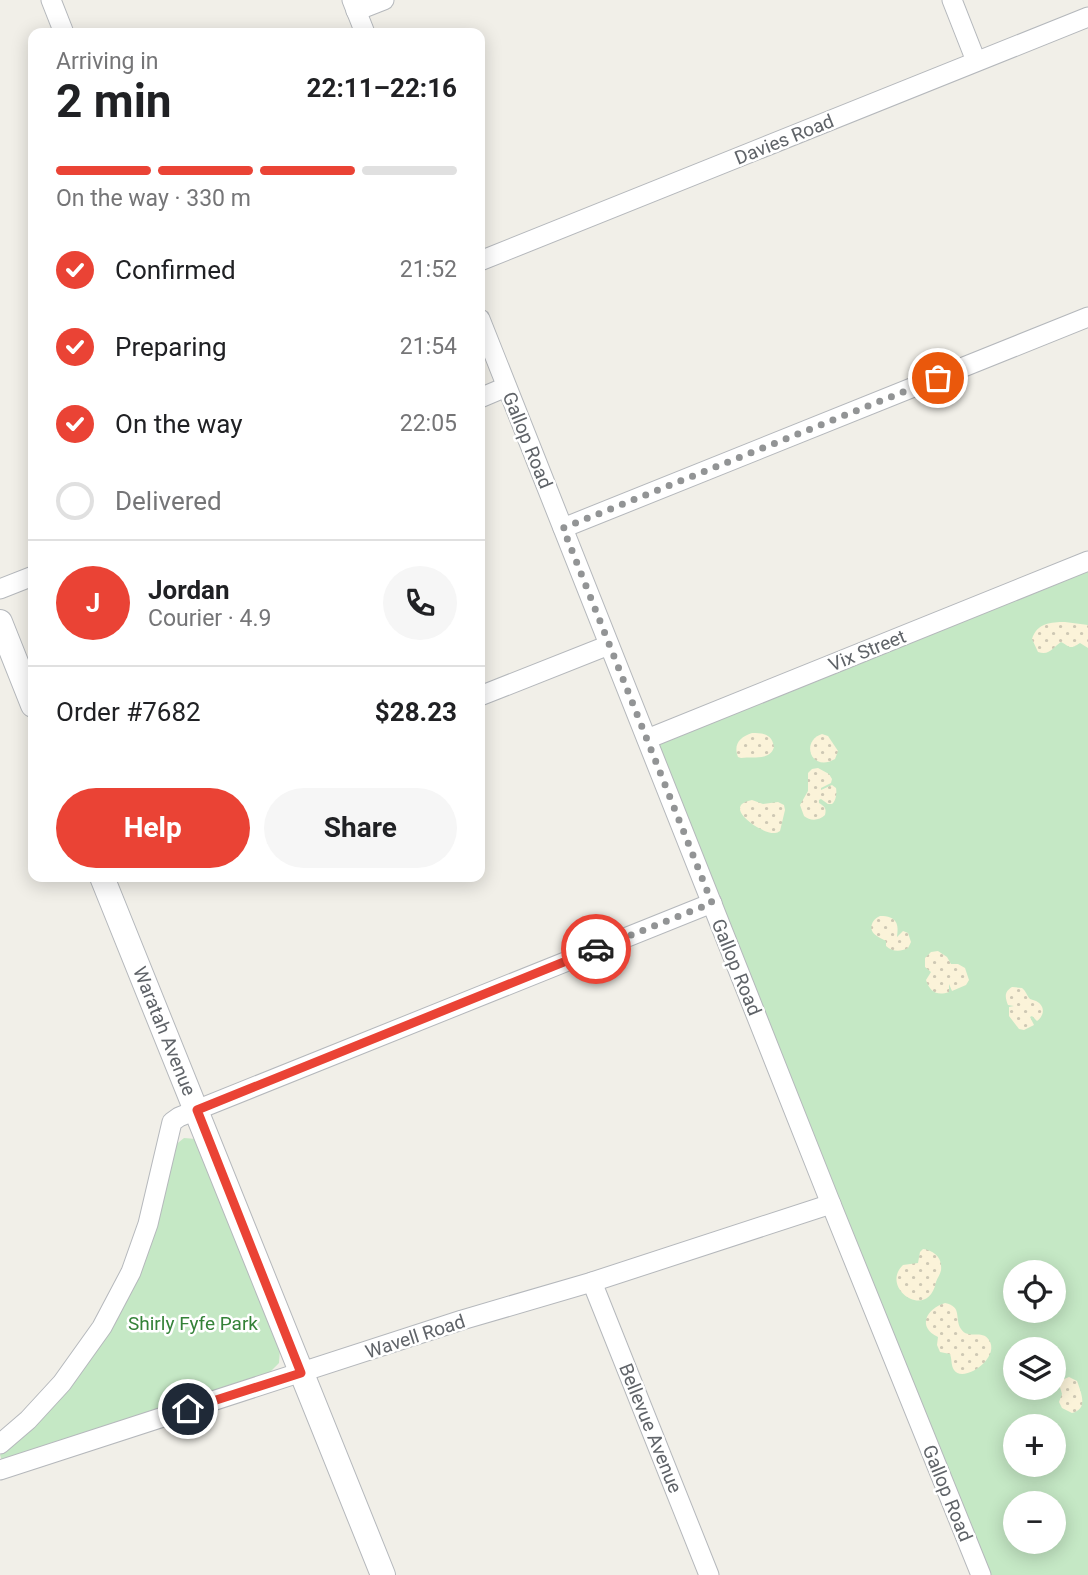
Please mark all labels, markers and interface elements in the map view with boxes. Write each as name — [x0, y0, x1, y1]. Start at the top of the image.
text: Arriving in — [56, 48, 159, 75]
text: 22:11–22:16 — [307, 73, 457, 103]
text: 2 min — [56, 74, 172, 128]
street label: Davies Road — [731, 109, 837, 170]
text: On the way · 330 m — [56, 185, 251, 212]
icon: check — [56, 251, 94, 289]
text: Confirmed — [115, 255, 236, 285]
text: 21:52 — [400, 256, 457, 283]
icon: check — [56, 328, 94, 366]
text: Preparing — [115, 332, 227, 362]
text: 21:54 — [400, 333, 457, 360]
pin — [908, 348, 968, 408]
icon: bag — [919, 359, 957, 397]
street label: Gallop Road — [498, 388, 557, 492]
icon: check — [56, 405, 94, 443]
text: On the way — [115, 409, 243, 439]
text: 22:05 — [400, 410, 457, 437]
text: Delivered — [115, 486, 222, 516]
button: phone — [383, 566, 457, 640]
text: Jordan — [148, 575, 230, 605]
text: J — [86, 588, 100, 618]
text: Courier · 4.9 — [148, 605, 271, 632]
street label: Vix Street — [825, 625, 909, 676]
text: Order #7682 — [56, 697, 201, 727]
text: $28.23 — [375, 697, 457, 727]
button: Help — [56, 788, 250, 868]
button: Share — [264, 788, 457, 868]
courier — [561, 914, 631, 984]
street label: Gallop Road — [707, 915, 766, 1019]
icon: car — [577, 930, 615, 968]
street label: Waratah Avenue — [128, 963, 201, 1099]
map controls — [1003, 1260, 1066, 1554]
button: locate — [1003, 1260, 1066, 1323]
street label: Wavell Road — [362, 1310, 468, 1363]
park label: Shirly Fyfe Park — [128, 1312, 258, 1335]
button: layers — [1003, 1337, 1066, 1400]
street label: Bellevue Avenue — [614, 1360, 687, 1496]
pin — [158, 1379, 218, 1439]
icon: home — [169, 1390, 207, 1428]
button: + — [1003, 1414, 1066, 1477]
street label: Gallop Road — [918, 1441, 977, 1545]
button: − — [1003, 1491, 1066, 1554]

